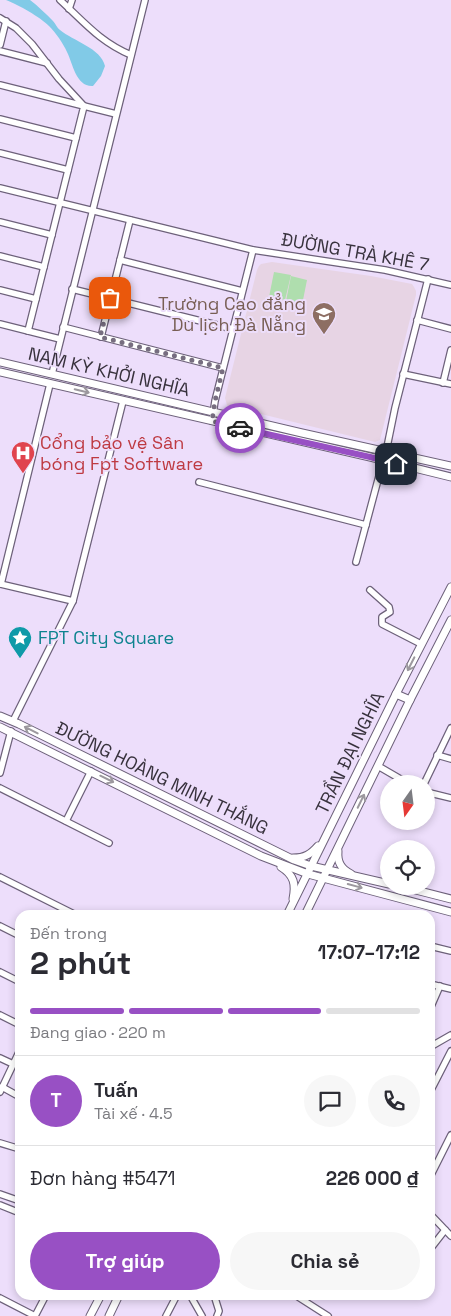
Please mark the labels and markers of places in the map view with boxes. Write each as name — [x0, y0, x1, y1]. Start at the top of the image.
pin — [89, 277, 131, 319]
place label: Trường Cao đẳng Du lịch Đà Nẵng — [158, 292, 306, 336]
school or university icon: Trường Cao đẳng Du lịch Đà Nẵng — [311, 301, 337, 335]
place label: Cổng bảo vệ Sân bóng Fpt Software — [40, 431, 203, 475]
hospital icon: Cổng bảo vệ Sân bóng Fpt Software — [10, 440, 36, 474]
pin — [375, 443, 417, 485]
place icon: FPT City Square — [7, 625, 33, 659]
place label: FPT City Square — [38, 626, 174, 649]

